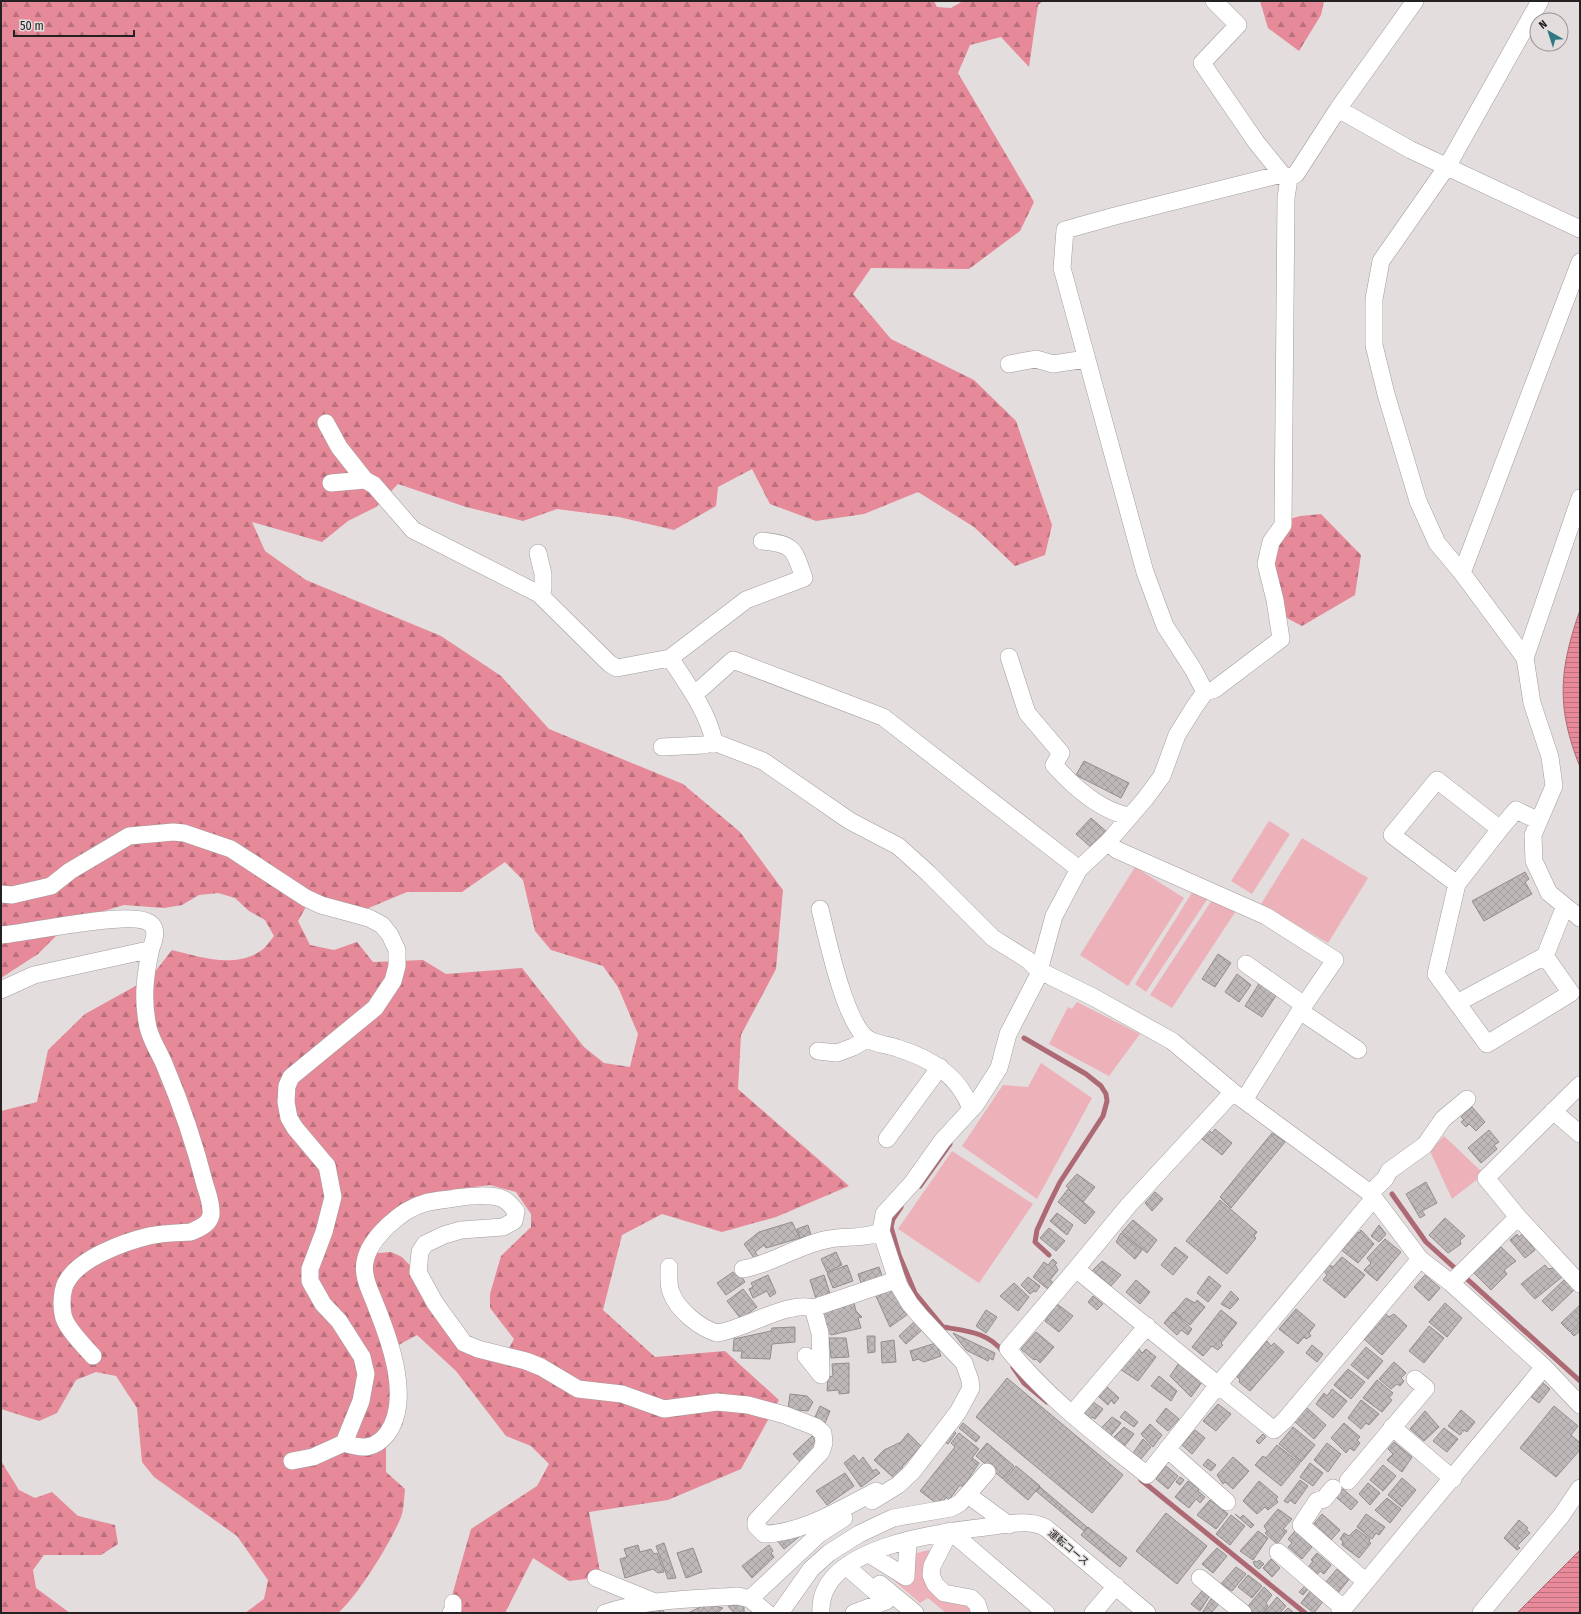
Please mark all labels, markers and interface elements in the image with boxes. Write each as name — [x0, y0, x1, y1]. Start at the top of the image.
scale bar — [14, 12, 134, 38]
north arrow — [1529, 12, 1569, 52]
text: N — [1536, 17, 1550, 32]
text: 50 m — [20, 19, 44, 33]
street label: 運転コース — [1046, 1527, 1091, 1568]

